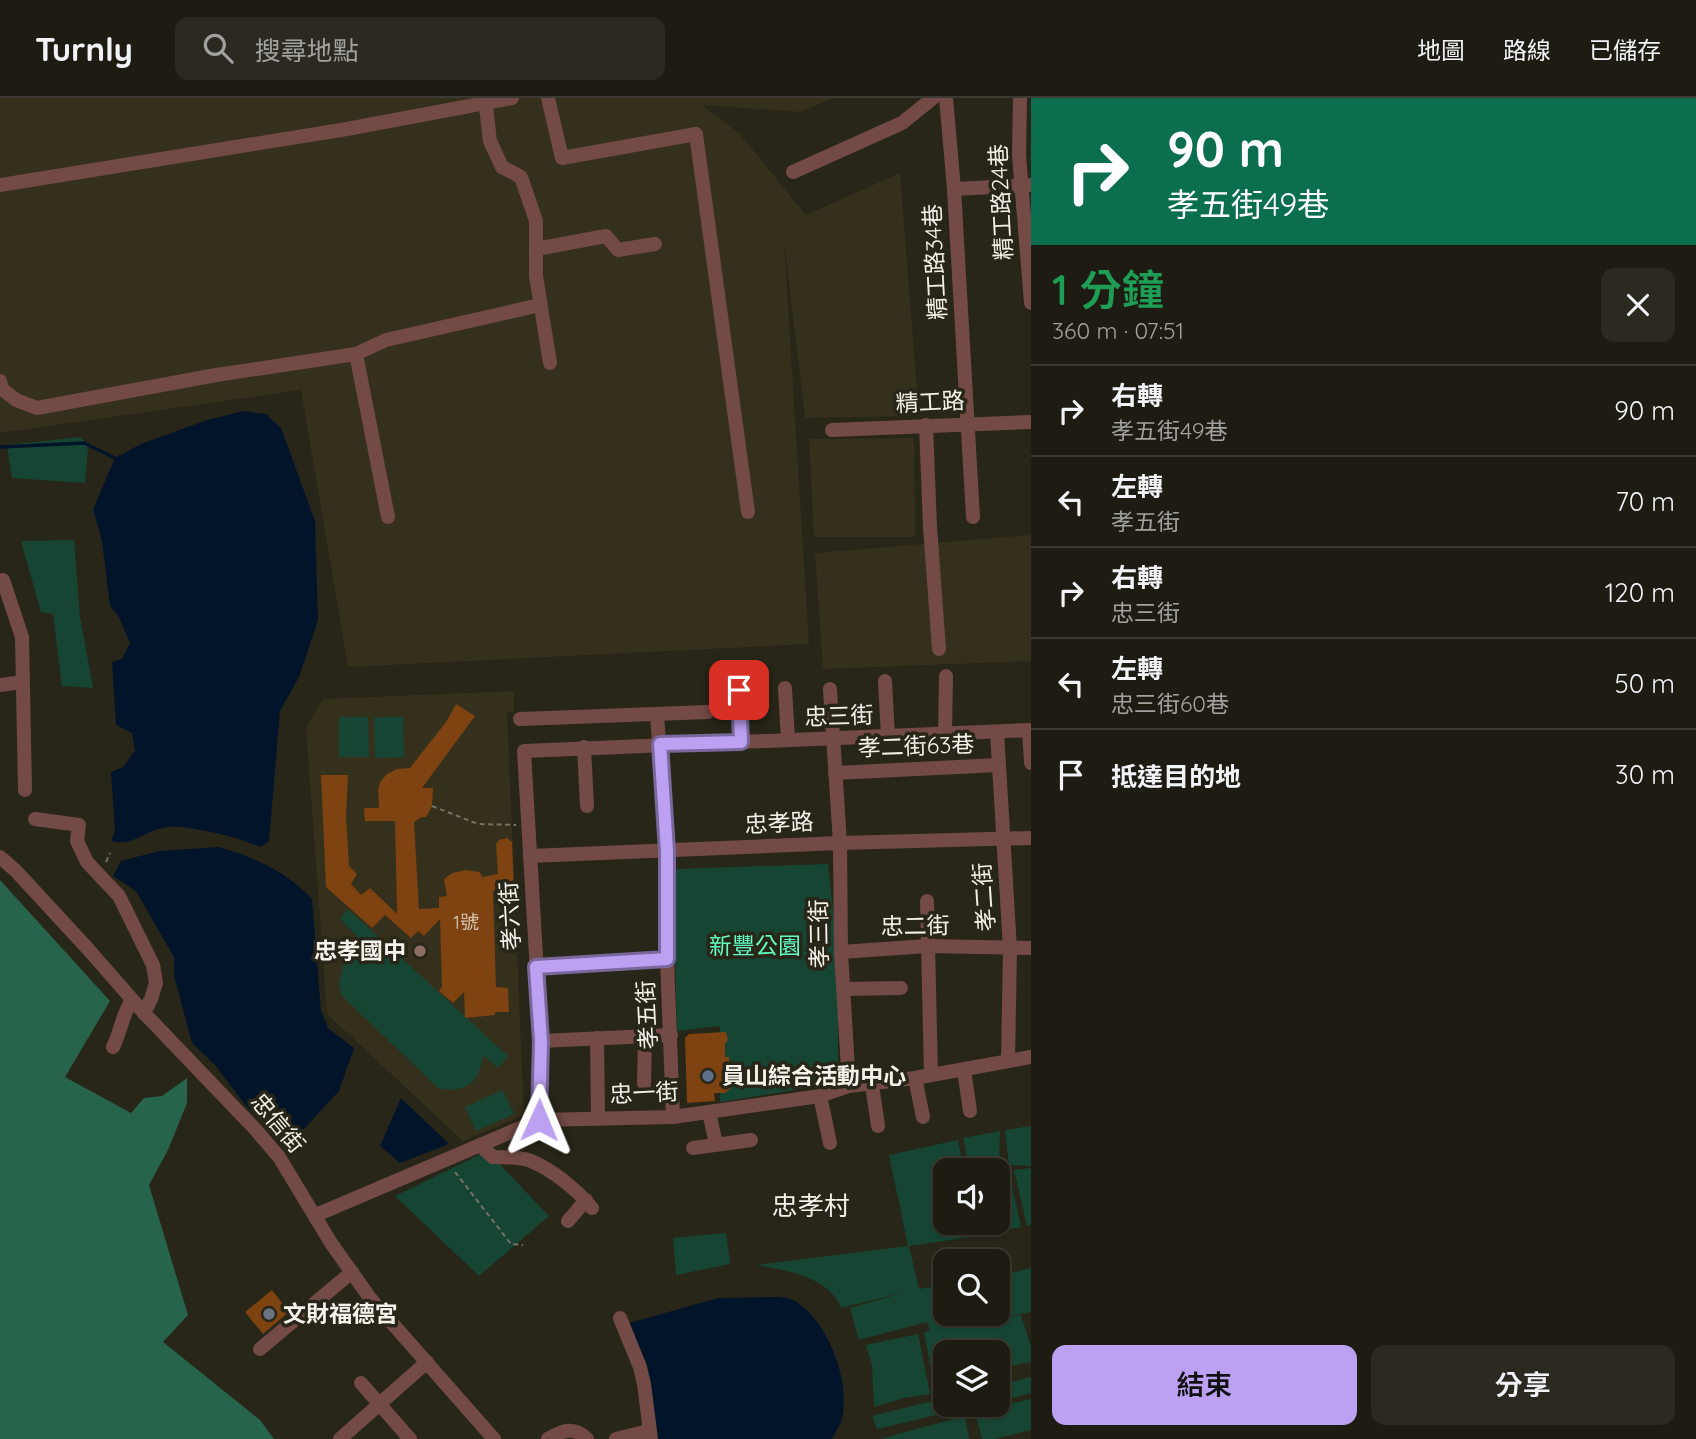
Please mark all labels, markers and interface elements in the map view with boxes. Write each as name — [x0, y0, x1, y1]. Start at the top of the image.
search box — [175, 17, 665, 80]
text: Turnly — [35, 28, 133, 69]
icon: search — [199, 29, 237, 67]
text: 搜尋地點 — [255, 34, 359, 67]
text: 地圖 — [1417, 35, 1465, 65]
text: 路線 — [1503, 35, 1551, 65]
text: 已儲存 — [1589, 35, 1661, 65]
text: 90 m — [1167, 118, 1284, 179]
icon: right — [1052, 126, 1143, 217]
street label: 精工路24巷 — [983, 143, 1018, 261]
text: 孝五街49巷 — [1167, 184, 1329, 224]
street label: 精工路34巷 — [917, 203, 952, 321]
text: 1 分鐘 — [1052, 263, 1164, 316]
button: close — [1601, 268, 1675, 342]
text: 360 m · 07:51 — [1052, 316, 1184, 345]
text: 右轉 — [1111, 379, 1163, 412]
street label: 精工路 — [895, 385, 965, 418]
icon: right — [1052, 392, 1090, 430]
text: 90 m — [1614, 394, 1675, 427]
text: 孝五街49巷 — [1111, 416, 1228, 445]
text: 左轉 — [1111, 470, 1163, 503]
icon: left — [1052, 483, 1090, 521]
text: 70 m — [1615, 485, 1675, 518]
text: 孝五街 — [1111, 507, 1180, 536]
text: 右轉 — [1111, 561, 1163, 594]
icon: right — [1052, 574, 1090, 612]
text: 120 m — [1605, 576, 1675, 609]
text: 忠三街 — [1111, 598, 1180, 627]
text: 左轉 — [1111, 652, 1163, 685]
pin — [709, 660, 769, 720]
icon: left — [1052, 665, 1090, 703]
text: 50 m — [1615, 667, 1675, 700]
icon: arrive — [720, 671, 758, 709]
text: 忠三街60巷 — [1111, 689, 1229, 718]
street label: 忠三街 — [804, 700, 874, 731]
street label: 孝二街63巷 — [857, 729, 975, 762]
icon: arrive — [1052, 756, 1090, 794]
text: 30 m — [1615, 758, 1675, 791]
text: 抵達目的地 — [1111, 760, 1241, 793]
street label: 忠孝路 — [744, 806, 814, 839]
street label: 孝二街 — [967, 862, 1000, 932]
street label: 孝六街 — [493, 881, 526, 951]
street label: 孝三街 — [803, 899, 834, 969]
house number: 1號 — [453, 910, 479, 934]
street label: 忠二街 — [880, 910, 950, 941]
park label: 新豐公園 — [709, 931, 801, 960]
place label: 忠孝國中 — [314, 936, 406, 965]
marker: 忠孝國中 — [412, 943, 428, 959]
street label: 孝五街 — [630, 980, 663, 1050]
place label: 員山綜合活動中心 — [722, 1061, 906, 1090]
marker: 員山綜合活動中心 — [700, 1068, 716, 1084]
street label: 忠一街 — [609, 1076, 679, 1109]
position arrow — [502, 1083, 576, 1157]
street label: 忠信街 — [245, 1087, 312, 1158]
map controls — [933, 1158, 1010, 1417]
button: sound — [933, 1158, 1010, 1235]
district label: 忠孝村 — [772, 1189, 850, 1222]
button: search — [933, 1249, 1010, 1326]
place label: 文財福德宮 — [283, 1299, 398, 1328]
marker: 文財福德宮 — [261, 1306, 277, 1322]
button: layers — [933, 1340, 1010, 1417]
button: 結束 — [1052, 1345, 1357, 1425]
button: 分享 — [1371, 1345, 1675, 1425]

